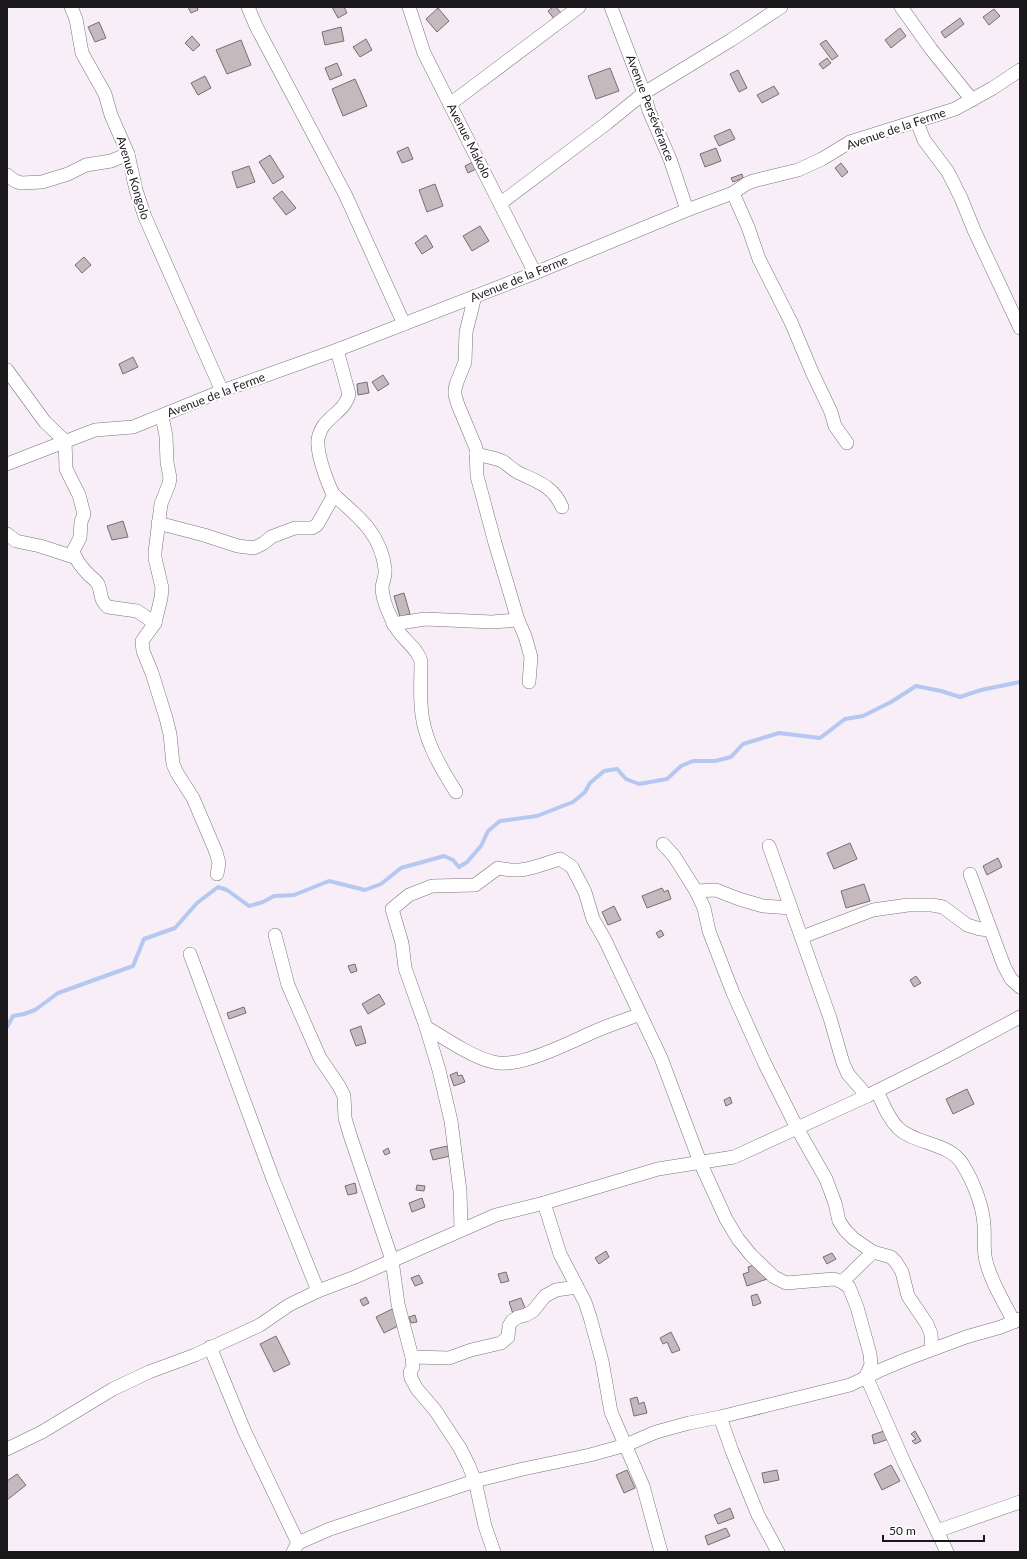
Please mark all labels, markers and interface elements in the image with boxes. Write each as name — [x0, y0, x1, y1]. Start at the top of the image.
street label: Avenue Persévérance — [623, 52, 678, 163]
street label: Avenue Makolo — [444, 101, 495, 181]
street label: Avenue de la Ferme — [844, 105, 947, 153]
street label: Avenue Kongolo — [114, 134, 153, 222]
street label: Avenue de la Ferme — [468, 252, 570, 305]
street label: Avenue de la Ferme — [165, 369, 267, 420]
scale bar — [883, 1517, 984, 1543]
text: 50 m — [889, 1523, 916, 1538]

